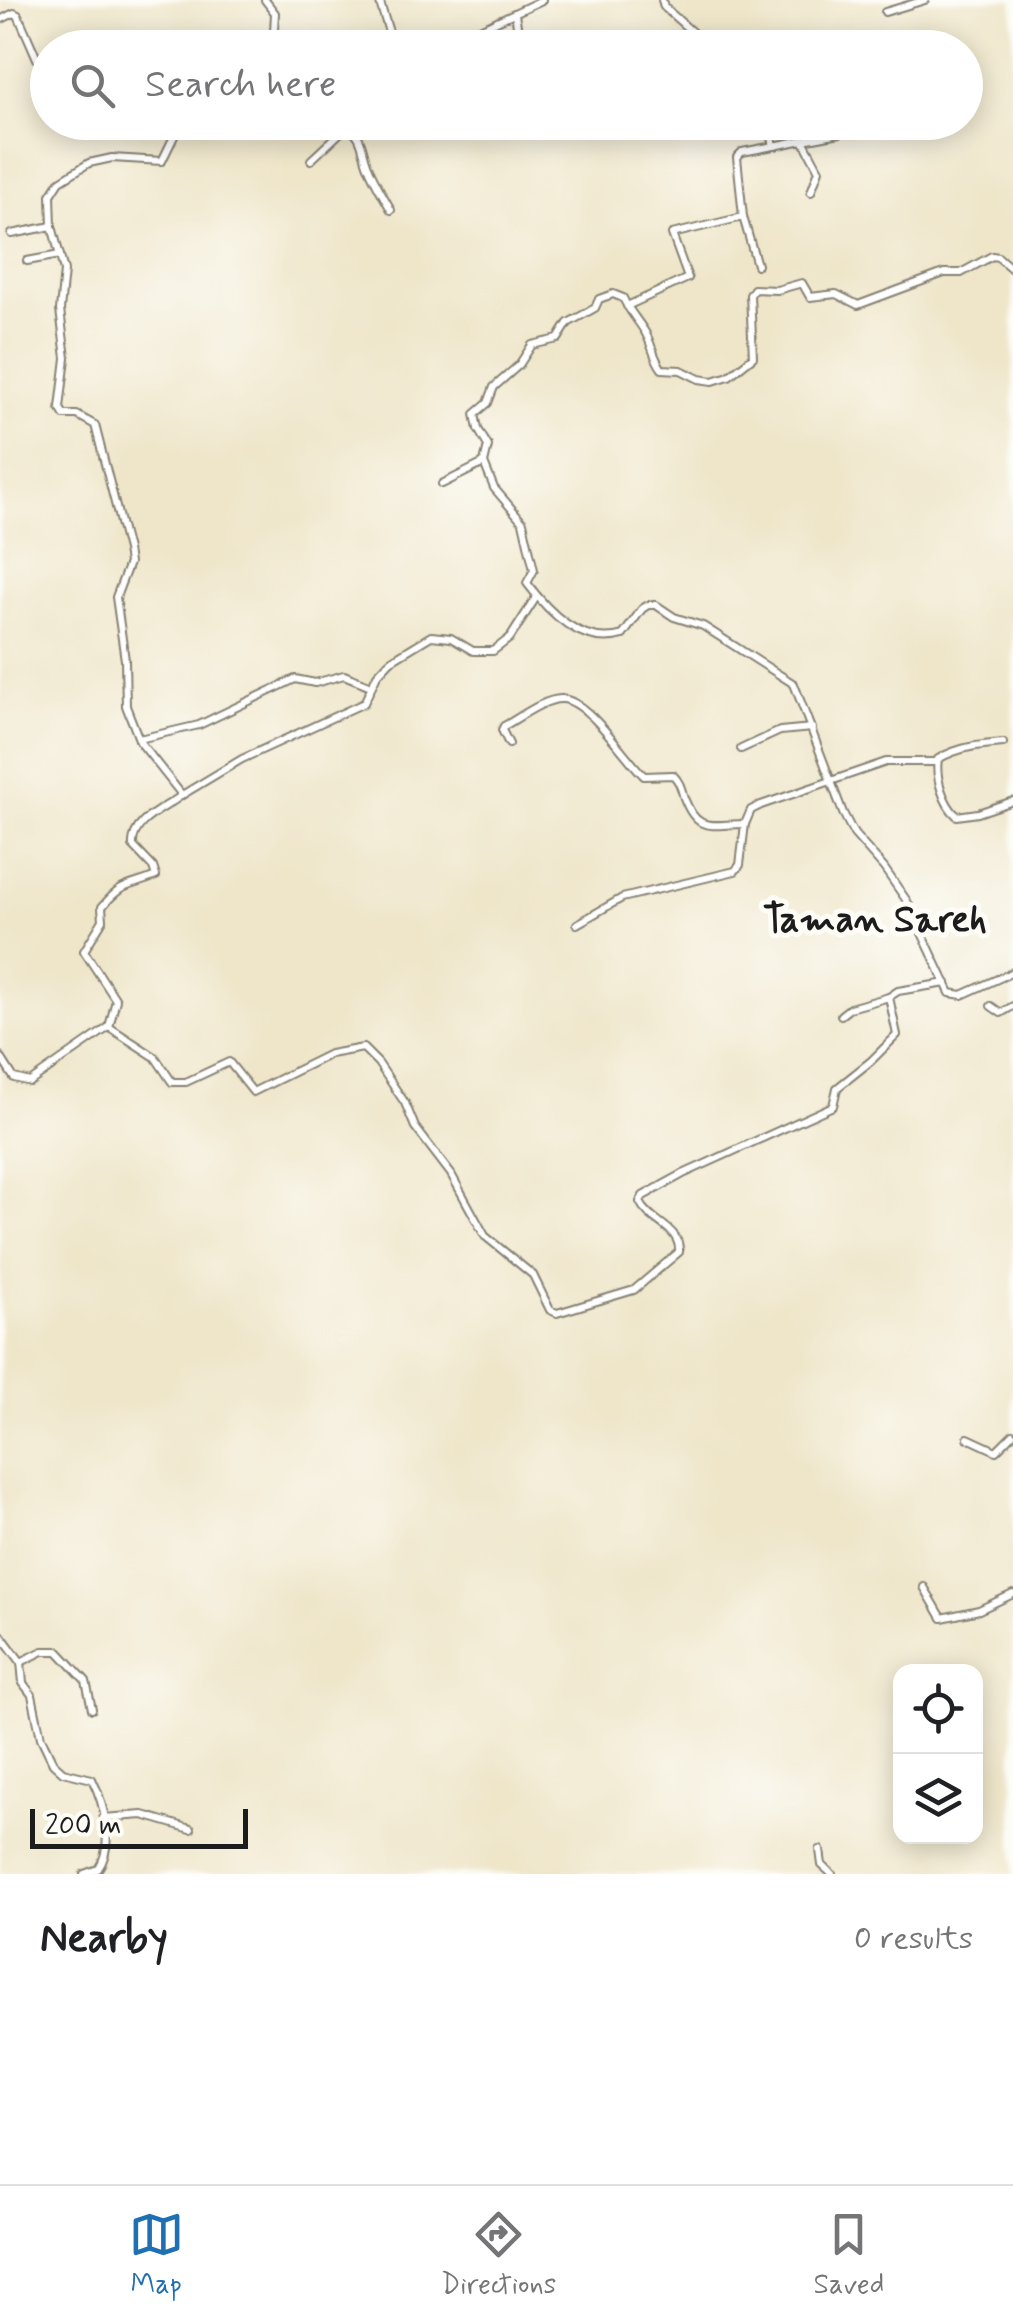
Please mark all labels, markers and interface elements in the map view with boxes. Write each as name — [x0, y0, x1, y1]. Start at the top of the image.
search box — [30, 30, 983, 140]
icon: search — [65, 58, 120, 113]
text: Search here — [145, 61, 336, 110]
district label: Taman Sareh — [763, 896, 987, 945]
map controls — [893, 1664, 983, 1844]
button: locate — [893, 1664, 983, 1754]
button: layers — [893, 1754, 983, 1844]
scale bar — [30, 1804, 248, 1848]
text: 200 m — [45, 1808, 121, 1845]
text: Nearby — [40, 1912, 168, 1967]
text: 0 results — [854, 1918, 973, 1960]
tab: Map — [129, 2207, 184, 2304]
tab: Directions — [441, 2207, 556, 2304]
tab: Saved — [814, 2207, 884, 2304]

